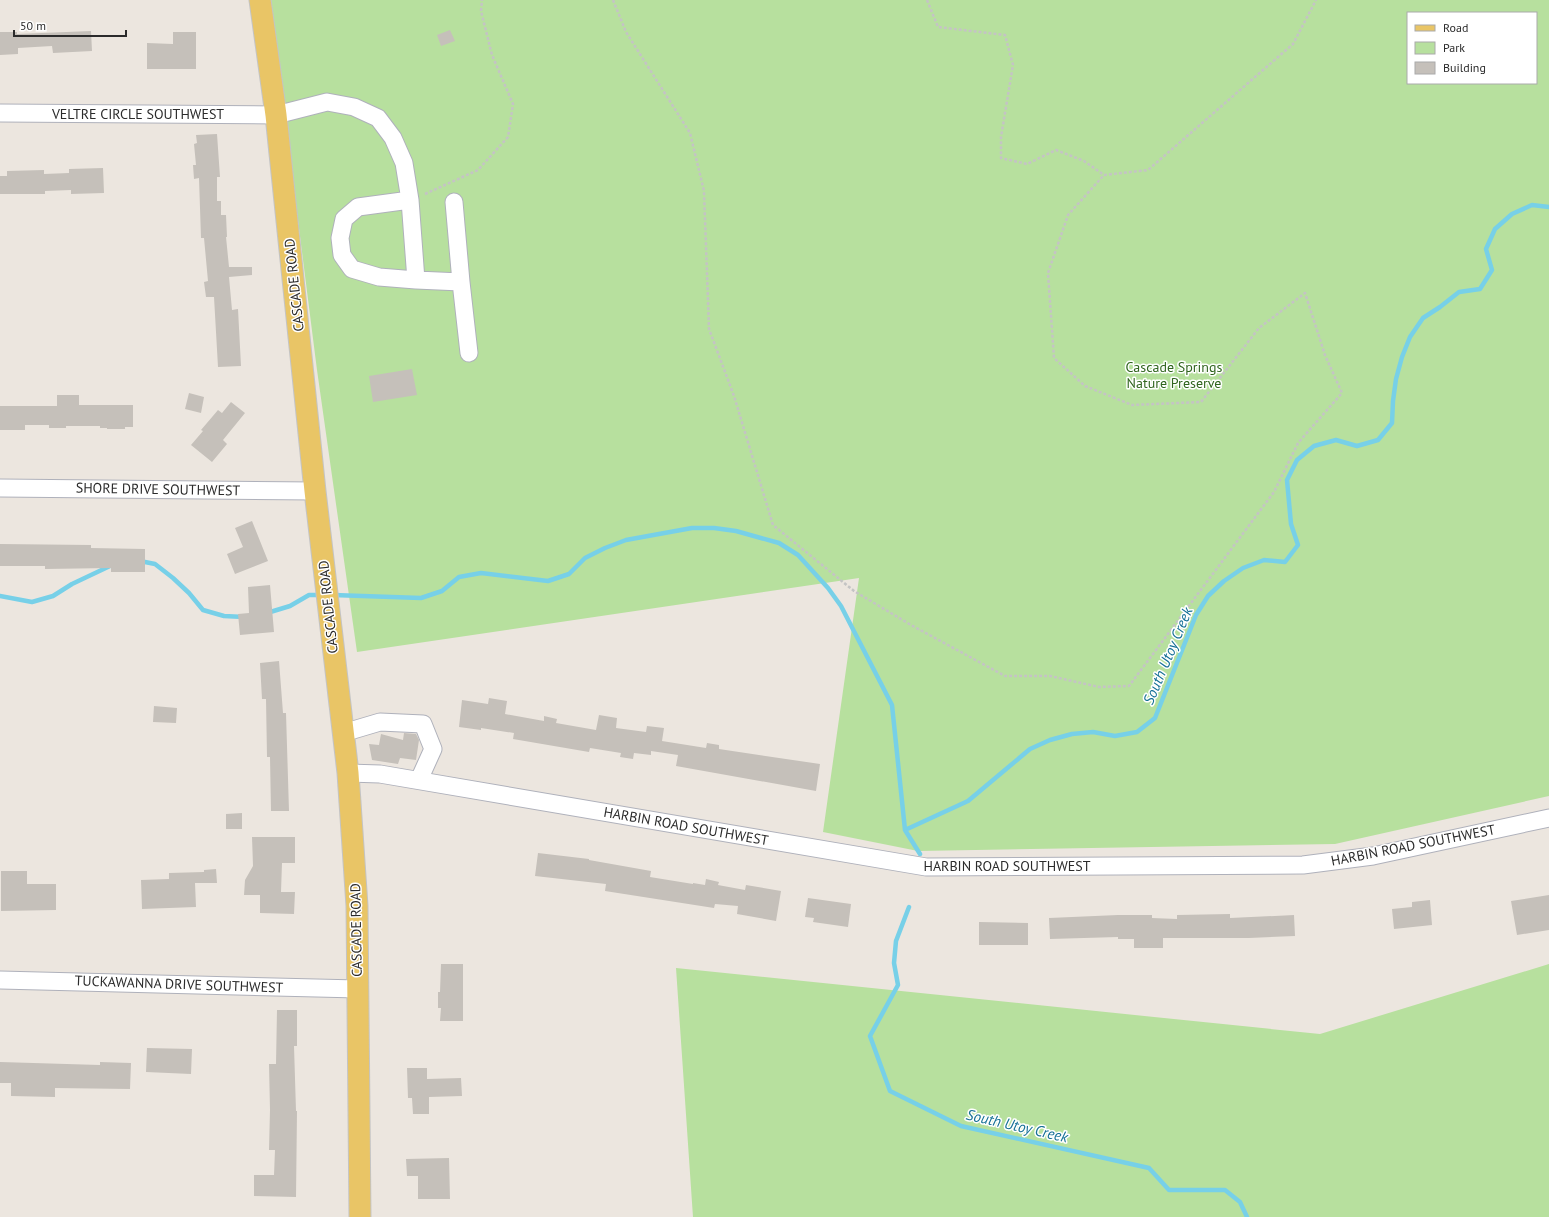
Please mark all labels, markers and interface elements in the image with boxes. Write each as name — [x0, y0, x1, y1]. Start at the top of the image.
scale bar — [14, 12, 126, 38]
legend — [1407, 12, 1537, 84]
text: 50 m — [20, 18, 46, 33]
text: Road — [1443, 20, 1468, 35]
text: Park — [1443, 40, 1465, 55]
text: Building — [1443, 60, 1486, 75]
street label: VELTRE CIRCLE SOUTHWEST — [51, 105, 224, 123]
street label: CASCADE ROAD — [280, 237, 308, 333]
park label: Cascade Springs Nature Preserve — [1126, 358, 1223, 392]
street label: SHORE DRIVE SOUTHWEST — [76, 479, 241, 499]
street label: CASCADE ROAD — [314, 559, 342, 655]
water label: South Utoy Creek — [1138, 603, 1197, 707]
street label: HARBIN ROAD SOUTHWEST — [602, 803, 770, 849]
street label: HARBIN ROAD SOUTHWEST — [1329, 820, 1497, 870]
street label: HARBIN ROAD SOUTHWEST — [924, 857, 1091, 875]
street label: CASCADE ROAD — [346, 883, 366, 977]
street label: TUCKAWANNA DRIVE SOUTHWEST — [74, 971, 284, 997]
water label: South Utoy Creek — [964, 1105, 1071, 1147]

